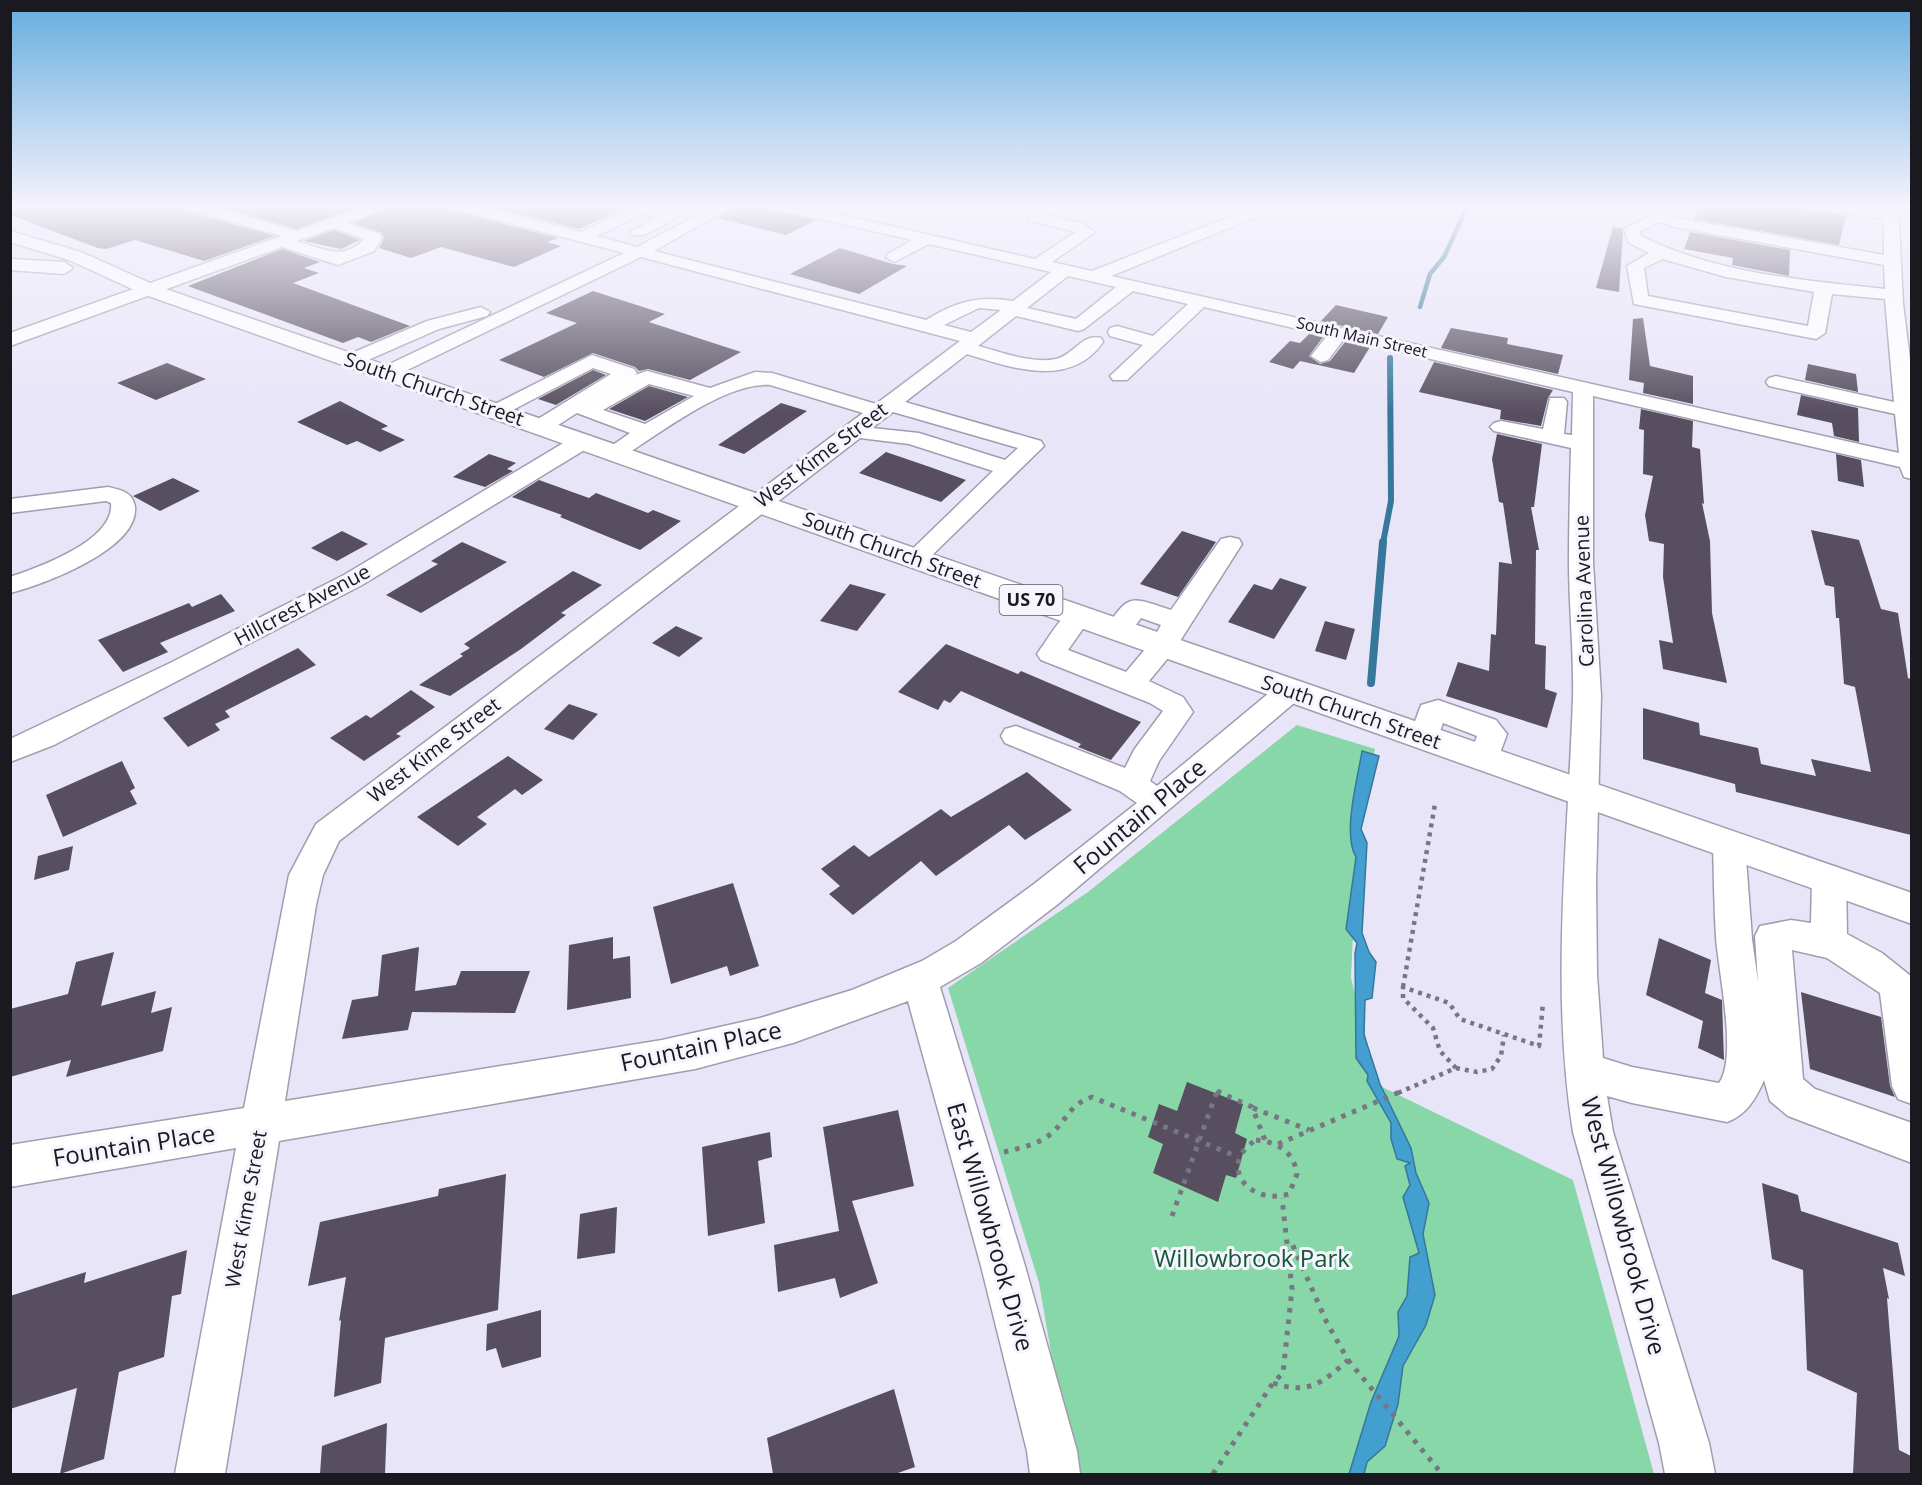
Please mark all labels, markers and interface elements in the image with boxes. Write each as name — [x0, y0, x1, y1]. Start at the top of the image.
street label: South Main Street — [1294, 311, 1430, 363]
street label: South Church Street — [341, 345, 527, 432]
street label: West Kime Street — [749, 396, 893, 513]
street label: South Church Street — [799, 505, 985, 594]
street label: Carolina Avenue — [1567, 514, 1600, 668]
street label: Hillcrest Avenue — [229, 557, 374, 652]
road number: US 70 — [1000, 585, 1062, 615]
street label: South Church Street — [1258, 668, 1444, 755]
street label: West Kime Street — [362, 691, 506, 808]
street label: Fountain Place — [1066, 751, 1212, 881]
street label: Fountain Place — [617, 1012, 784, 1079]
street label: West Willowbrook Drive — [1574, 1093, 1675, 1358]
street label: East Willowbrook Drive — [940, 1098, 1043, 1355]
street label: Fountain Place — [50, 1115, 217, 1174]
street label: West Kime Street — [218, 1128, 273, 1290]
park label: Willowbrook Park — [1154, 1241, 1350, 1274]

